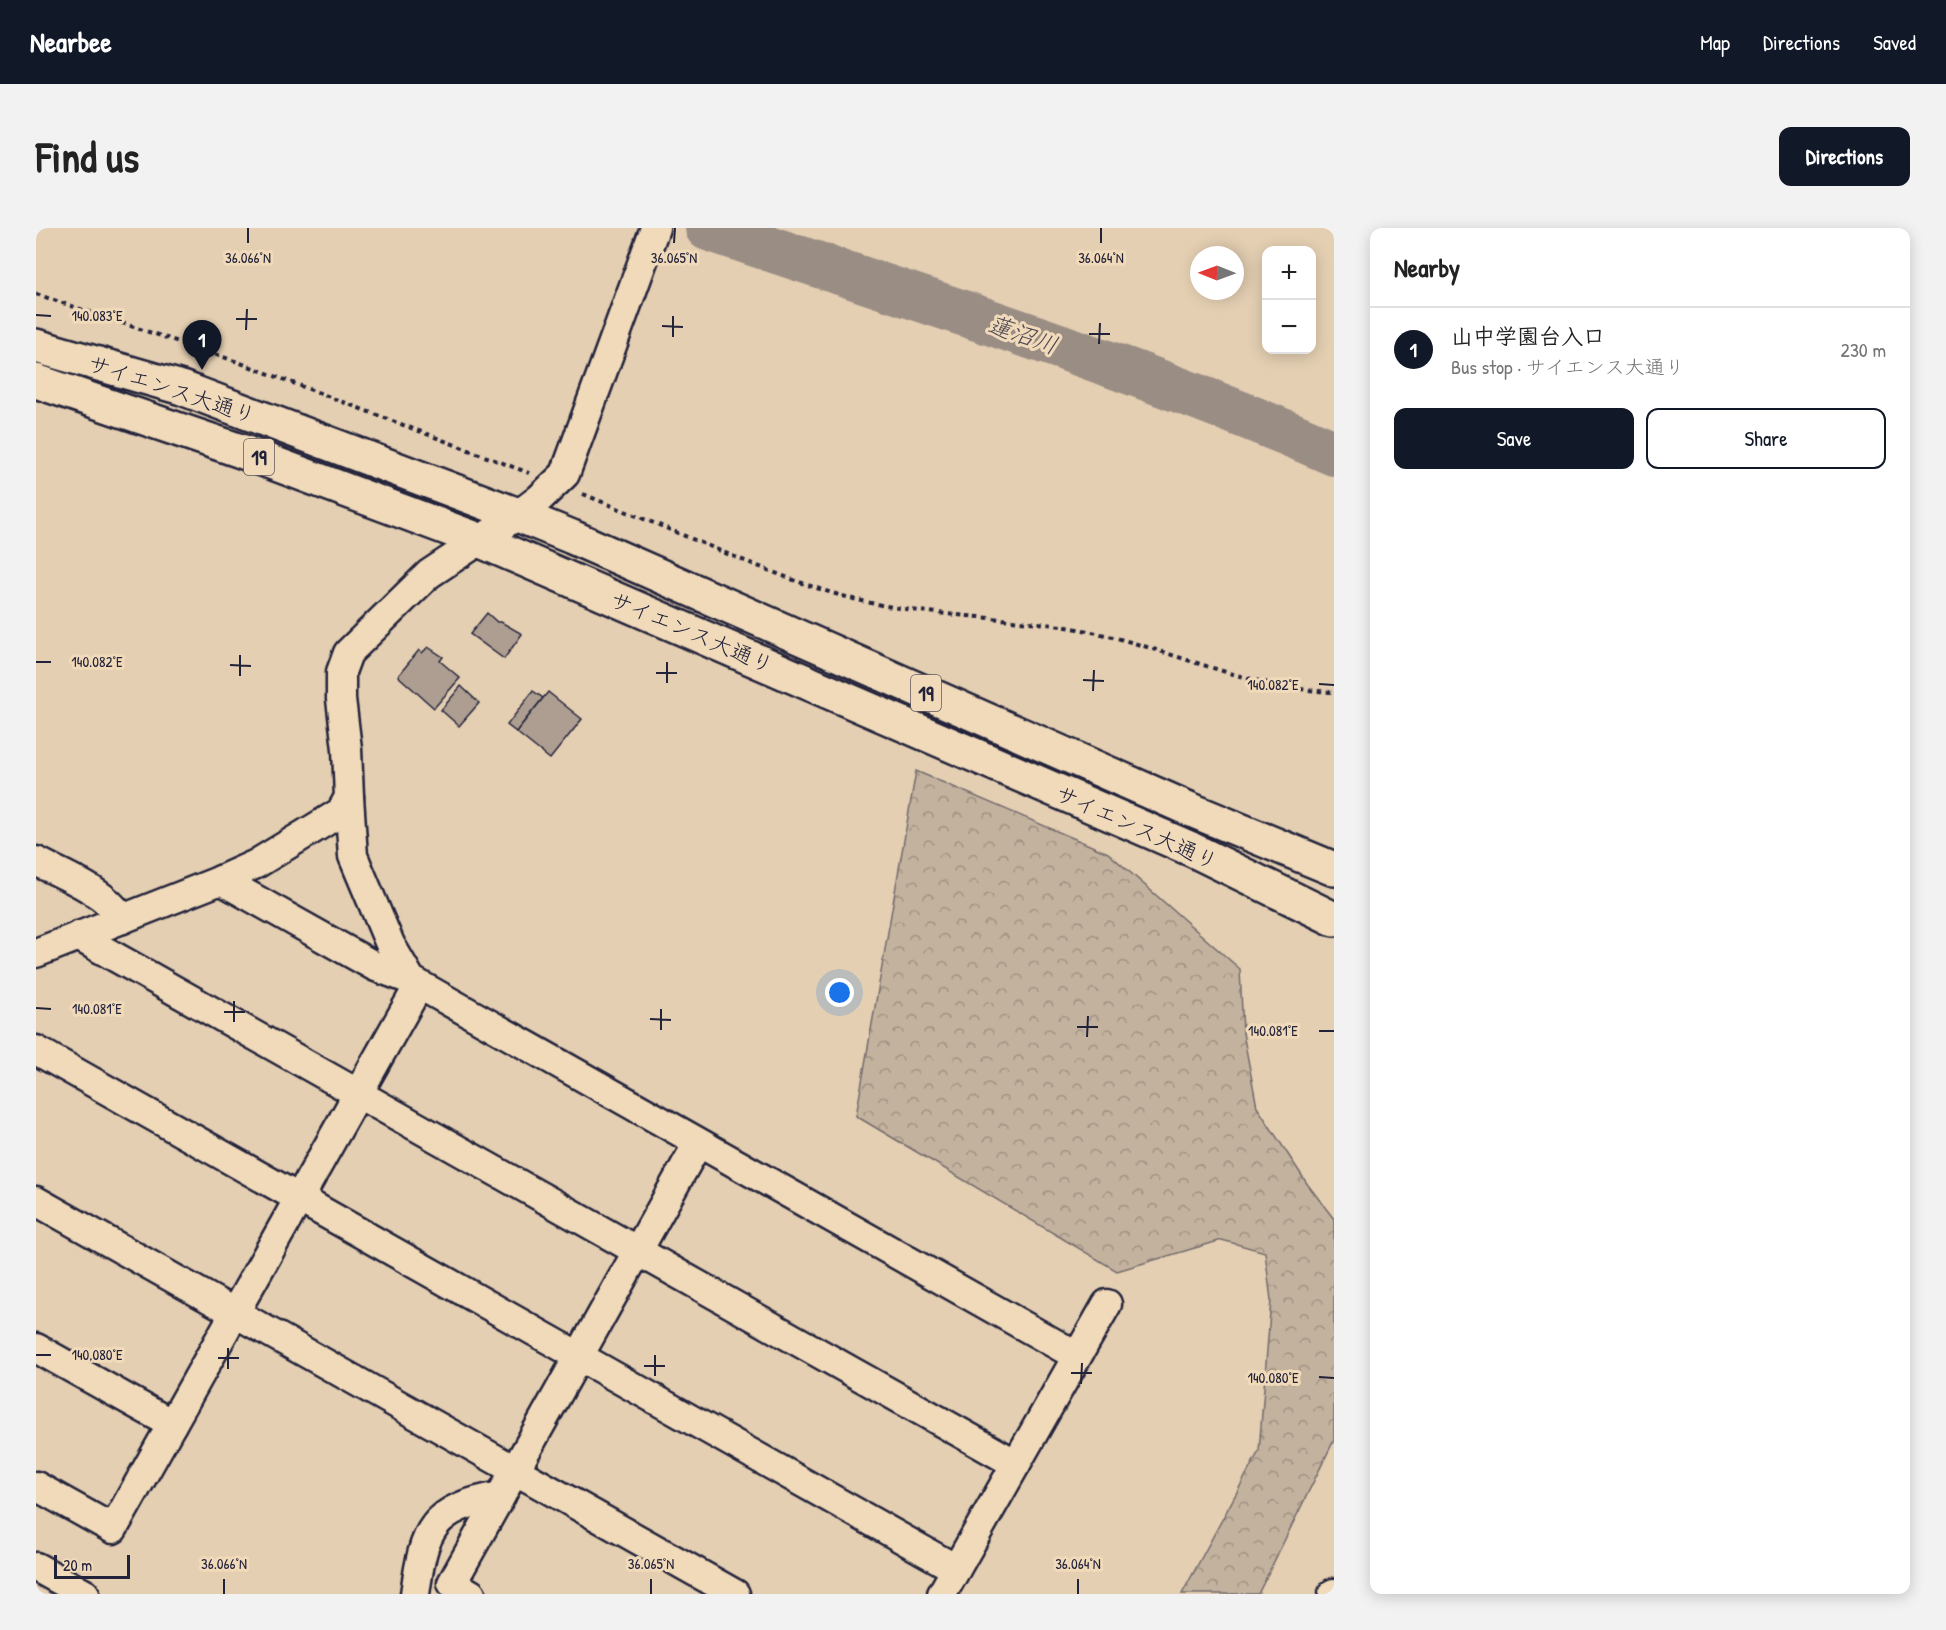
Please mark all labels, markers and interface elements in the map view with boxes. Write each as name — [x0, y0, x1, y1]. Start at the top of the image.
text: Nearbee — [30, 23, 112, 61]
text: Map — [1700, 28, 1730, 57]
text: Directions — [1763, 28, 1840, 57]
text: Saved — [1873, 28, 1916, 57]
button: Directions — [1779, 127, 1910, 186]
text: Find us — [36, 128, 139, 185]
north arrow — [1190, 246, 1244, 300]
map controls — [1262, 246, 1316, 354]
button: + — [1262, 246, 1316, 300]
text: 36.066°N — [225, 247, 271, 268]
text: 36.065°N — [651, 247, 697, 268]
text: 36.064°N — [1078, 247, 1124, 268]
text: Nearby — [1394, 250, 1460, 285]
button: − — [1262, 300, 1316, 354]
text: 140.083°E — [71, 305, 123, 326]
water label: 蓮沼川 — [984, 307, 1062, 361]
pin: 1 — [182, 320, 222, 370]
text: 山中学園台入口 — [1451, 321, 1605, 351]
text: 1 — [1410, 336, 1417, 363]
text: 230 m — [1841, 336, 1886, 363]
street label: サイエンス大通り — [84, 348, 260, 430]
text: Bus stop · サイエンス大通り — [1451, 353, 1685, 380]
button: Save — [1394, 408, 1634, 469]
button: Share — [1646, 408, 1886, 469]
road number: 19 — [244, 439, 274, 475]
street label: サイエンス大通り — [606, 584, 778, 680]
text: 140.082°E — [71, 651, 123, 672]
text: 140.082°E — [1247, 674, 1299, 695]
road number: 19 — [911, 675, 941, 711]
street label: サイエンス大通り — [1051, 778, 1223, 876]
your location — [825, 978, 854, 1007]
text: 140.081°E — [72, 998, 122, 1019]
text: 140.081°E — [1248, 1020, 1298, 1041]
text: 140.080°E — [71, 1344, 123, 1365]
text: 140.080°E — [1247, 1367, 1299, 1388]
scale bar — [54, 1552, 130, 1580]
text: 36.066°N — [201, 1553, 247, 1574]
text: 36.065°N — [628, 1553, 674, 1574]
text: 36.064°N — [1055, 1553, 1101, 1574]
text: 20 m — [63, 1554, 92, 1576]

